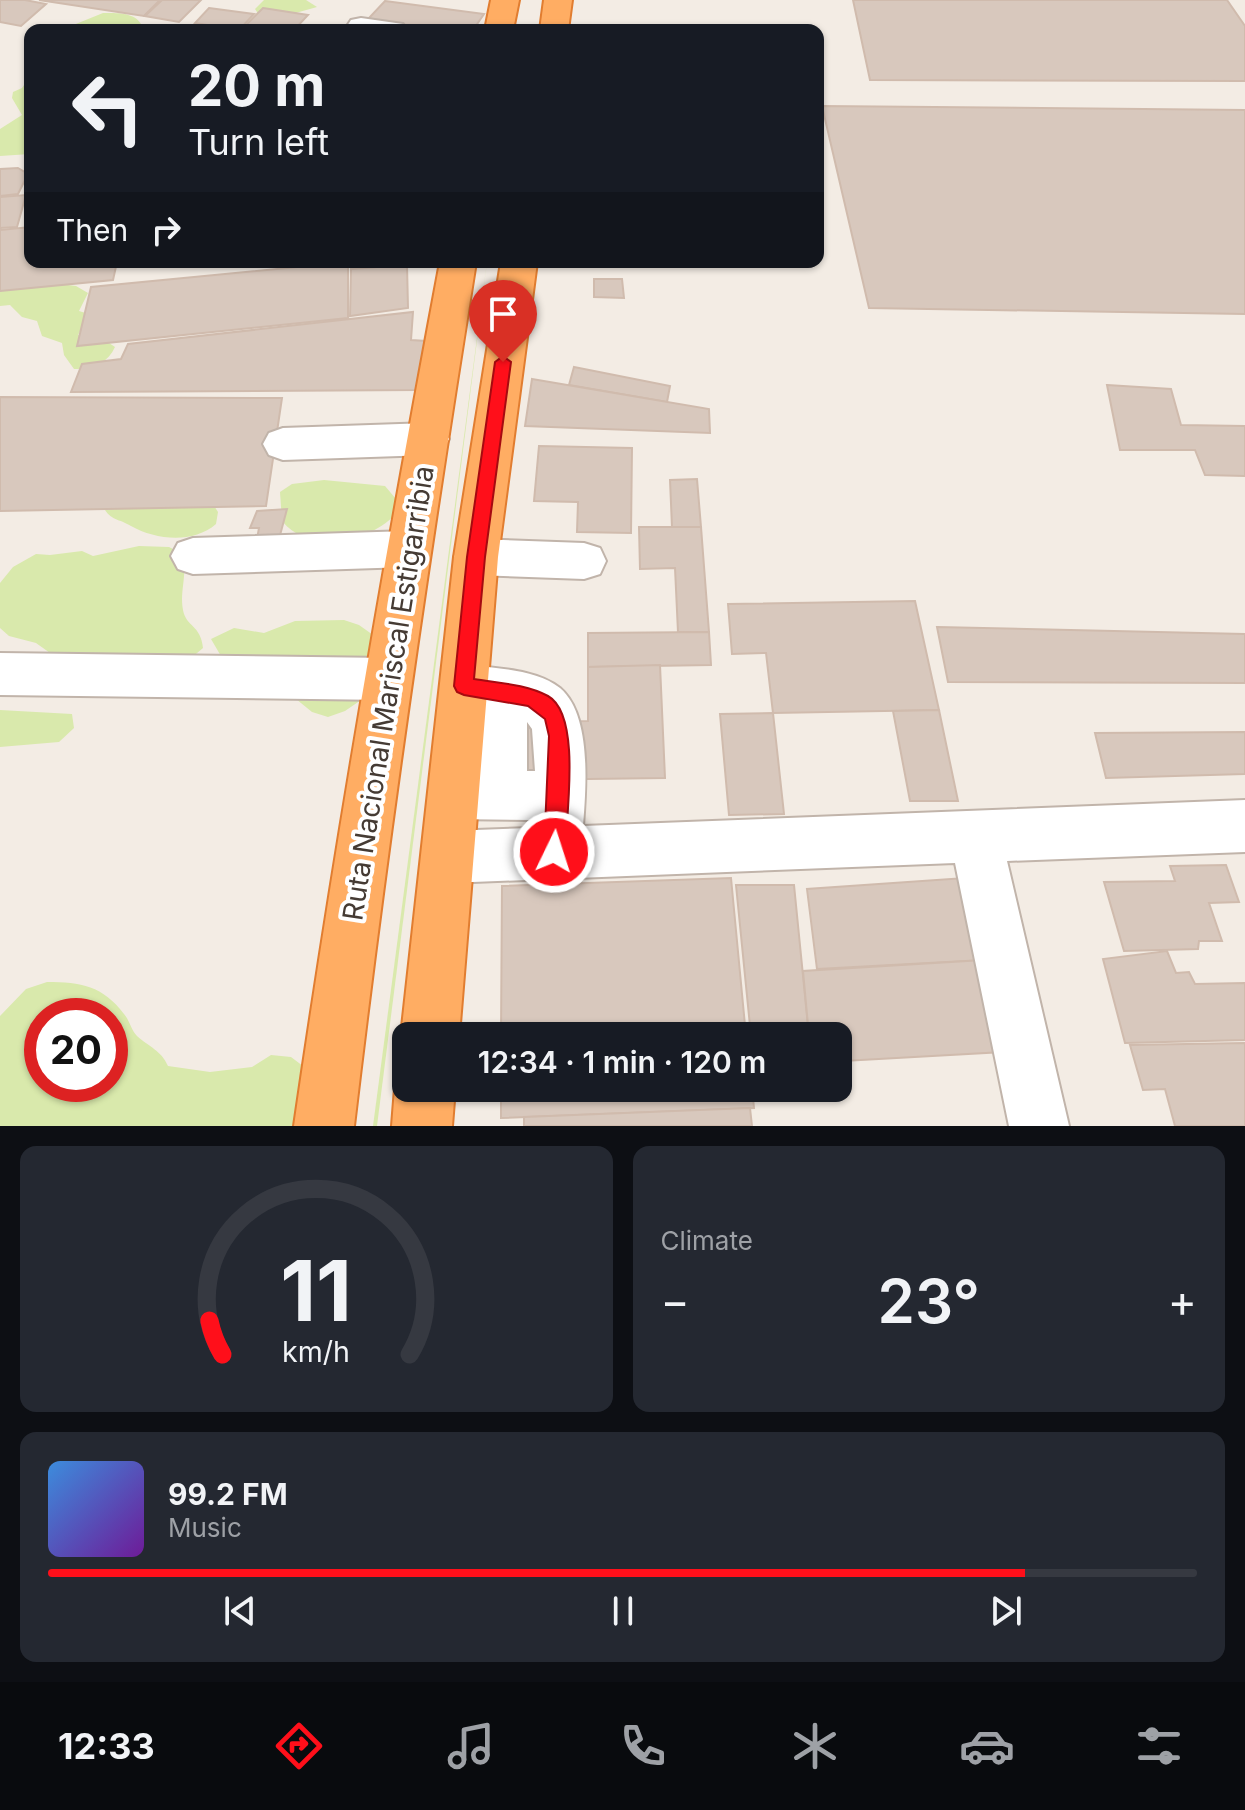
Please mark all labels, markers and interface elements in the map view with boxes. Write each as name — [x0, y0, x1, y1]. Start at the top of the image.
text: 20 m — [188, 52, 325, 120]
icon: left — [56, 56, 160, 160]
text: Turn left — [188, 120, 329, 164]
icon: right — [144, 208, 188, 252]
text: Then — [56, 212, 128, 248]
pin — [469, 280, 537, 362]
icon: arrive — [481, 292, 525, 336]
street label: Ruta Nacional Mariscal Estigarribia — [335, 463, 441, 923]
position arrow — [512, 810, 596, 894]
speed limit sign: 20 — [24, 998, 128, 1102]
text: 12:34 · 1 min · 120 m — [478, 1044, 766, 1080]
text: Climate — [661, 1225, 753, 1256]
text: 11 — [280, 1240, 352, 1341]
text: 23° — [878, 1265, 980, 1337]
text: − — [661, 1274, 690, 1328]
text: + — [1168, 1274, 1197, 1328]
text: km/h — [282, 1334, 350, 1369]
text: 99.2 FM — [168, 1476, 288, 1512]
text: Music — [168, 1512, 242, 1543]
icon: previous — [218, 1589, 262, 1633]
icon: pause — [601, 1589, 645, 1633]
icon: next — [984, 1589, 1028, 1633]
icon: directions — [271, 1718, 327, 1774]
icon: music — [443, 1718, 499, 1774]
icon: phone — [615, 1718, 671, 1774]
icon: climate — [787, 1718, 843, 1774]
icon: car — [959, 1718, 1015, 1774]
icon: filters — [1131, 1718, 1187, 1774]
text: 12:33 — [58, 1724, 155, 1768]

